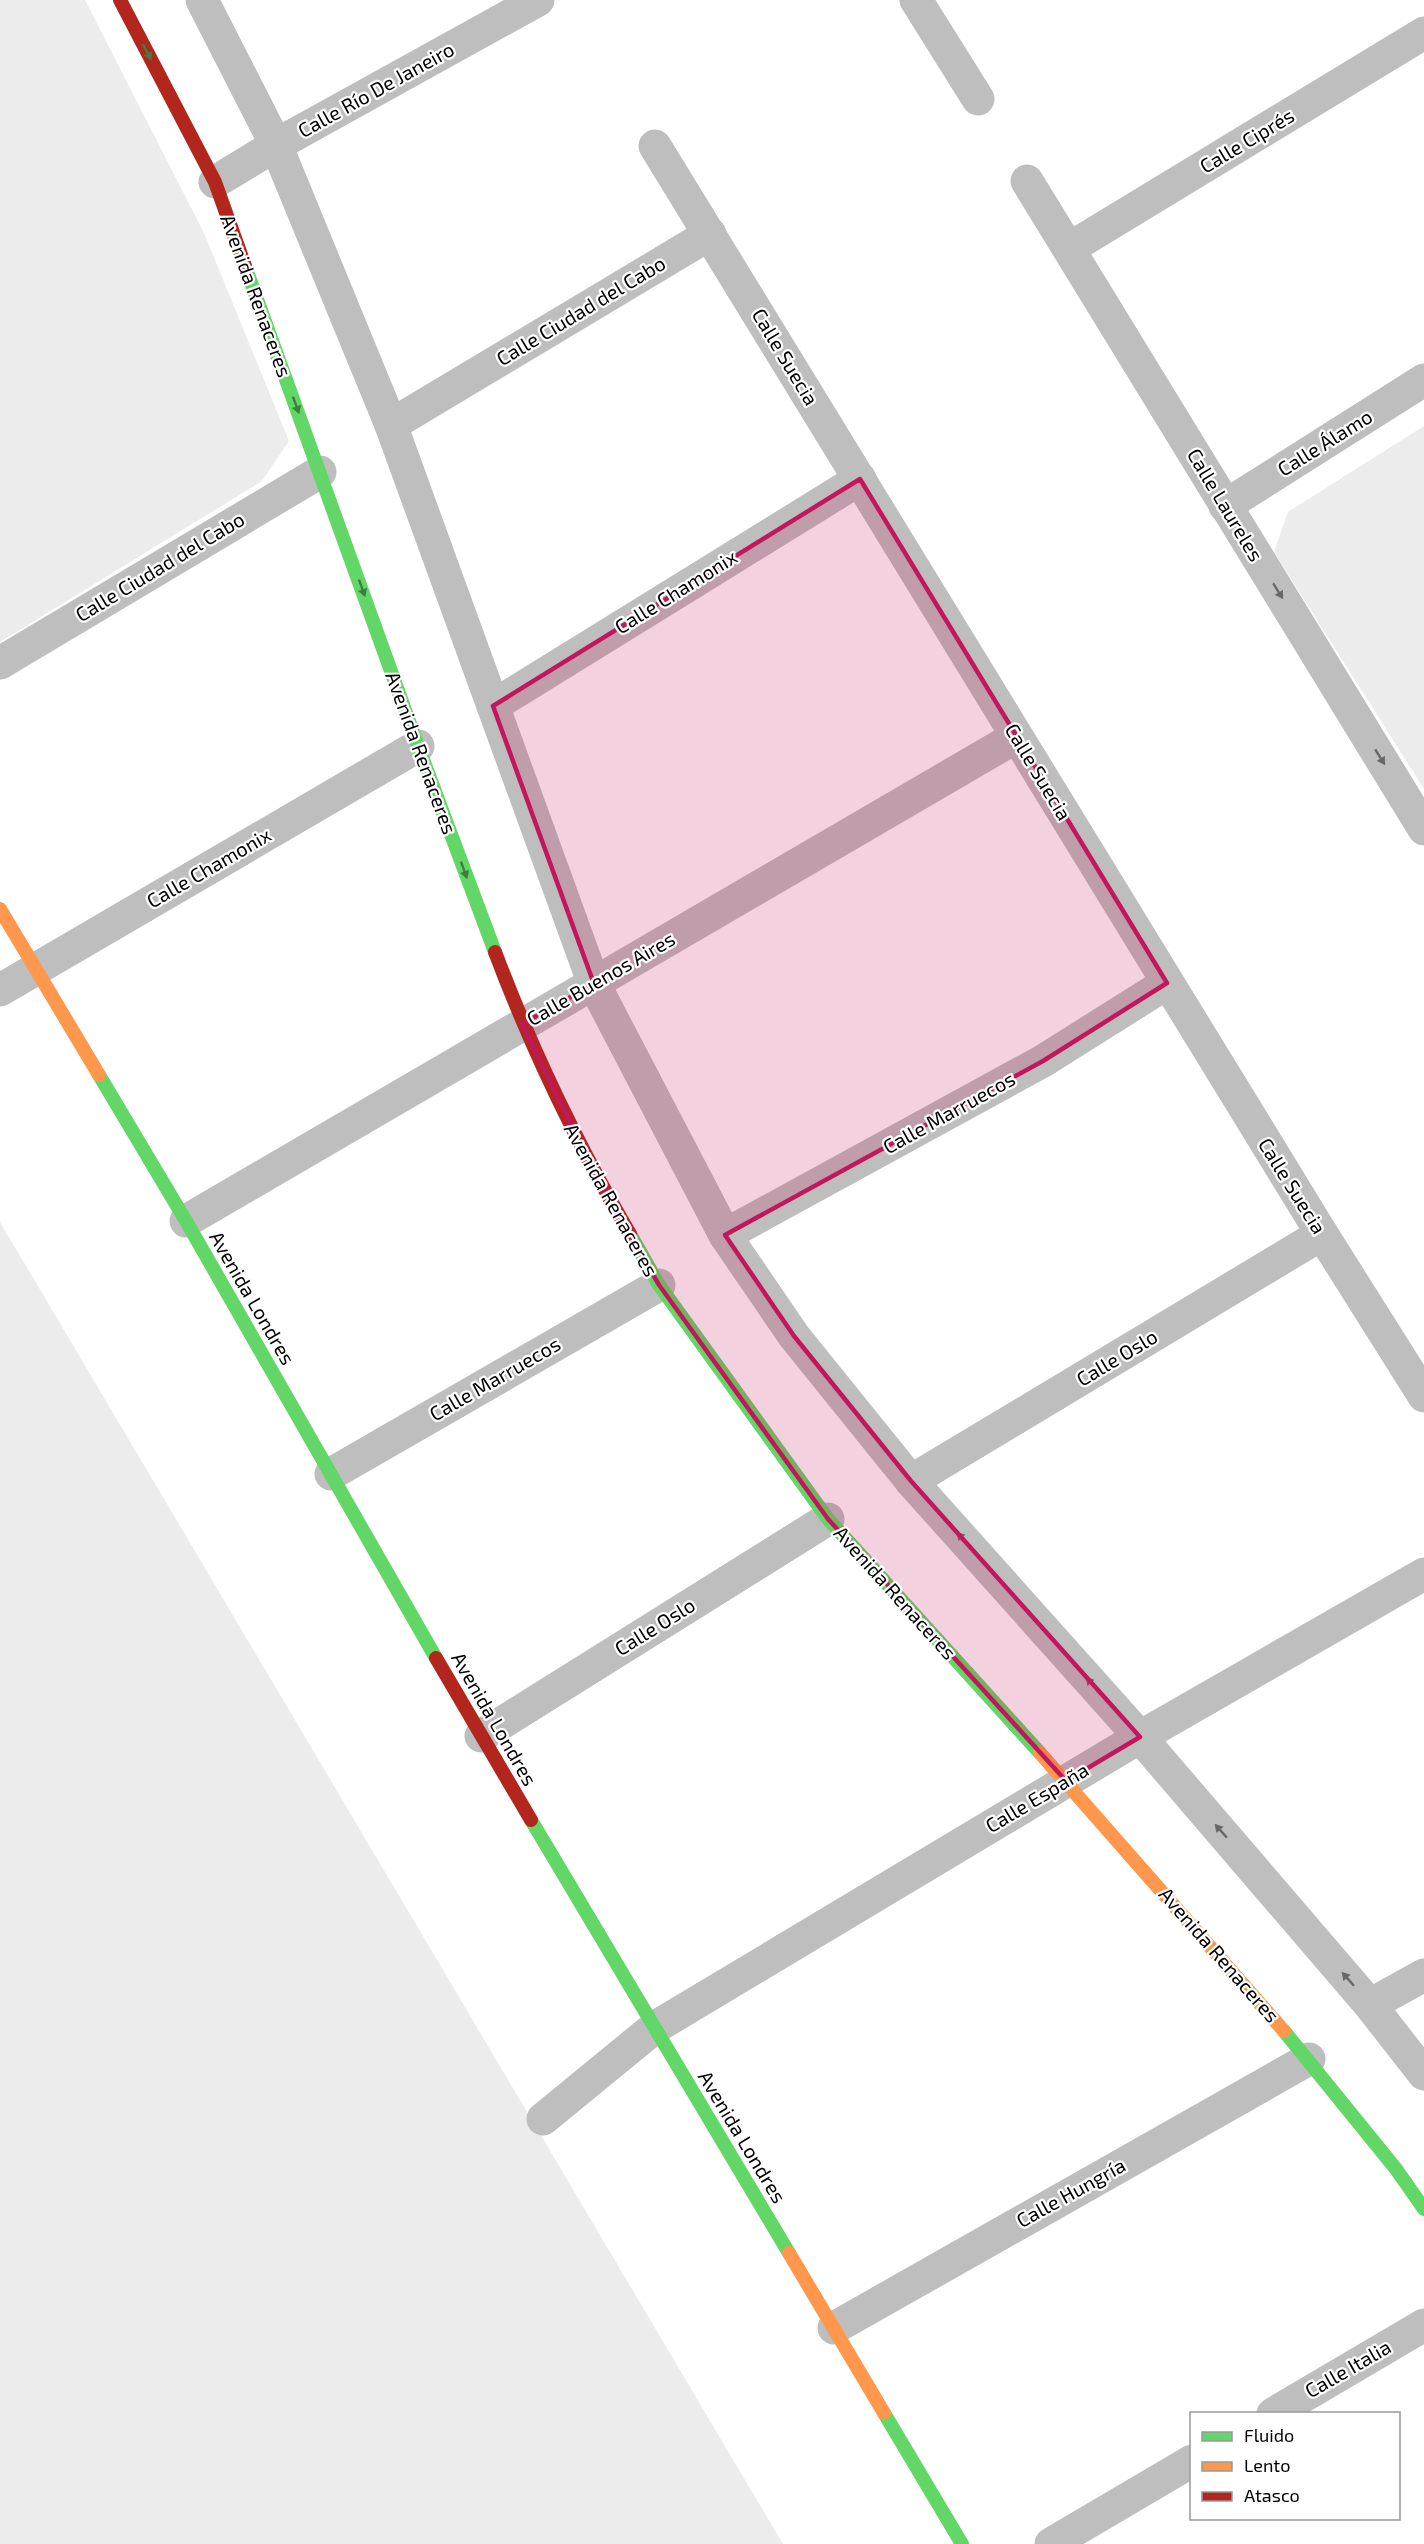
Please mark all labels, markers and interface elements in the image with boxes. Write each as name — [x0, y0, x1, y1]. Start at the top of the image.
street label: Calle Río De Janeiro — [293, 36, 458, 142]
one-way arrow — [142, 44, 152, 61]
street label: Calle Ciprés — [1195, 103, 1298, 178]
street label: Avenida Renaceres — [216, 211, 298, 380]
street label: Calle Ciudad del Cabo — [492, 250, 669, 370]
street label: Calle Suecia — [748, 304, 824, 409]
one-way arrow — [292, 396, 301, 414]
street label: Calle Álamo — [1273, 404, 1376, 481]
street label: Calle Laureles — [1183, 444, 1269, 565]
street label: Calle Ciudad del Cabo — [71, 506, 248, 626]
street label: Calle Chamonix — [610, 544, 741, 638]
one-way arrow — [357, 580, 367, 598]
one-way arrow — [1272, 583, 1283, 599]
street label: Avenida Renaceres — [381, 668, 463, 837]
street label: Calle Suecia — [1001, 719, 1077, 824]
one-way arrow — [1375, 749, 1386, 765]
street label: Calle Chamonix — [142, 822, 275, 912]
one-way arrow — [460, 862, 470, 880]
street label: Calle Buenos Aires — [522, 926, 679, 1030]
street label: Calle Marruecos — [878, 1066, 1019, 1158]
street label: Avenida Renaceres — [560, 1119, 664, 1280]
street label: Calle Suecia — [1254, 1133, 1332, 1238]
street label: Avenida Londres — [205, 1227, 301, 1368]
street label: Calle Oslo — [1072, 1324, 1161, 1391]
street label: Calle Marruecos — [425, 1331, 564, 1425]
street label: Avenida Renaceres — [829, 1521, 962, 1664]
one-way arrow — [957, 1532, 970, 1547]
street label: Calle Oslo — [610, 1592, 699, 1660]
street label: Avenida Londres — [447, 1648, 543, 1789]
one-way arrow — [1085, 1677, 1099, 1692]
street label: Calle España — [981, 1757, 1092, 1837]
one-way arrow — [1214, 1823, 1227, 1839]
street label: Avenida Renaceres — [1154, 1882, 1285, 2027]
one-way arrow — [1342, 1972, 1355, 1987]
street label: Avenida Londres — [694, 2066, 792, 2207]
street label: Calle Hungría — [1012, 2152, 1129, 2232]
street label: Calle Italia — [1300, 2334, 1395, 2402]
legend — [1190, 2412, 1400, 2520]
text: Fluido — [1244, 2424, 1294, 2446]
text: Lento — [1244, 2454, 1290, 2476]
text: Atasco — [1244, 2484, 1300, 2506]

